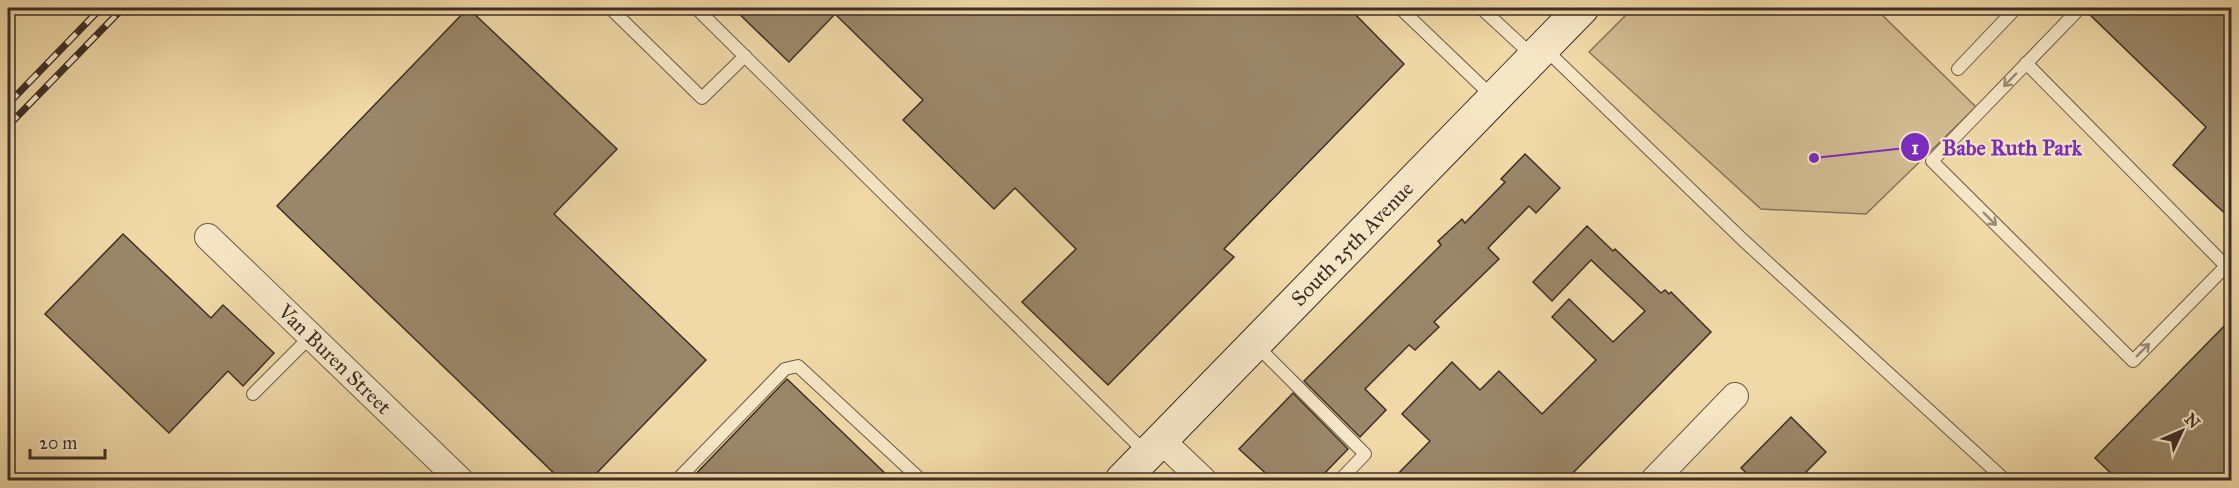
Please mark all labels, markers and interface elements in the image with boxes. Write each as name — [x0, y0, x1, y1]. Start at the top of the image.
one-way arrow — [2003, 72, 2017, 87]
callout: Babe Ruth Park — [1900, 127, 2094, 167]
text: Babe Ruth Park — [1942, 134, 2083, 161]
text: 1 — [1911, 137, 1919, 159]
street label: South 25th Avenue — [1286, 176, 1419, 312]
one-way arrow — [1983, 212, 1998, 226]
street label: Van Buren Street — [272, 298, 397, 420]
one-way arrow — [2136, 343, 2151, 358]
north arrow — [2152, 401, 2212, 461]
text: N — [2181, 409, 2204, 433]
scale bar — [30, 422, 105, 460]
text: 20 m — [39, 432, 77, 454]

